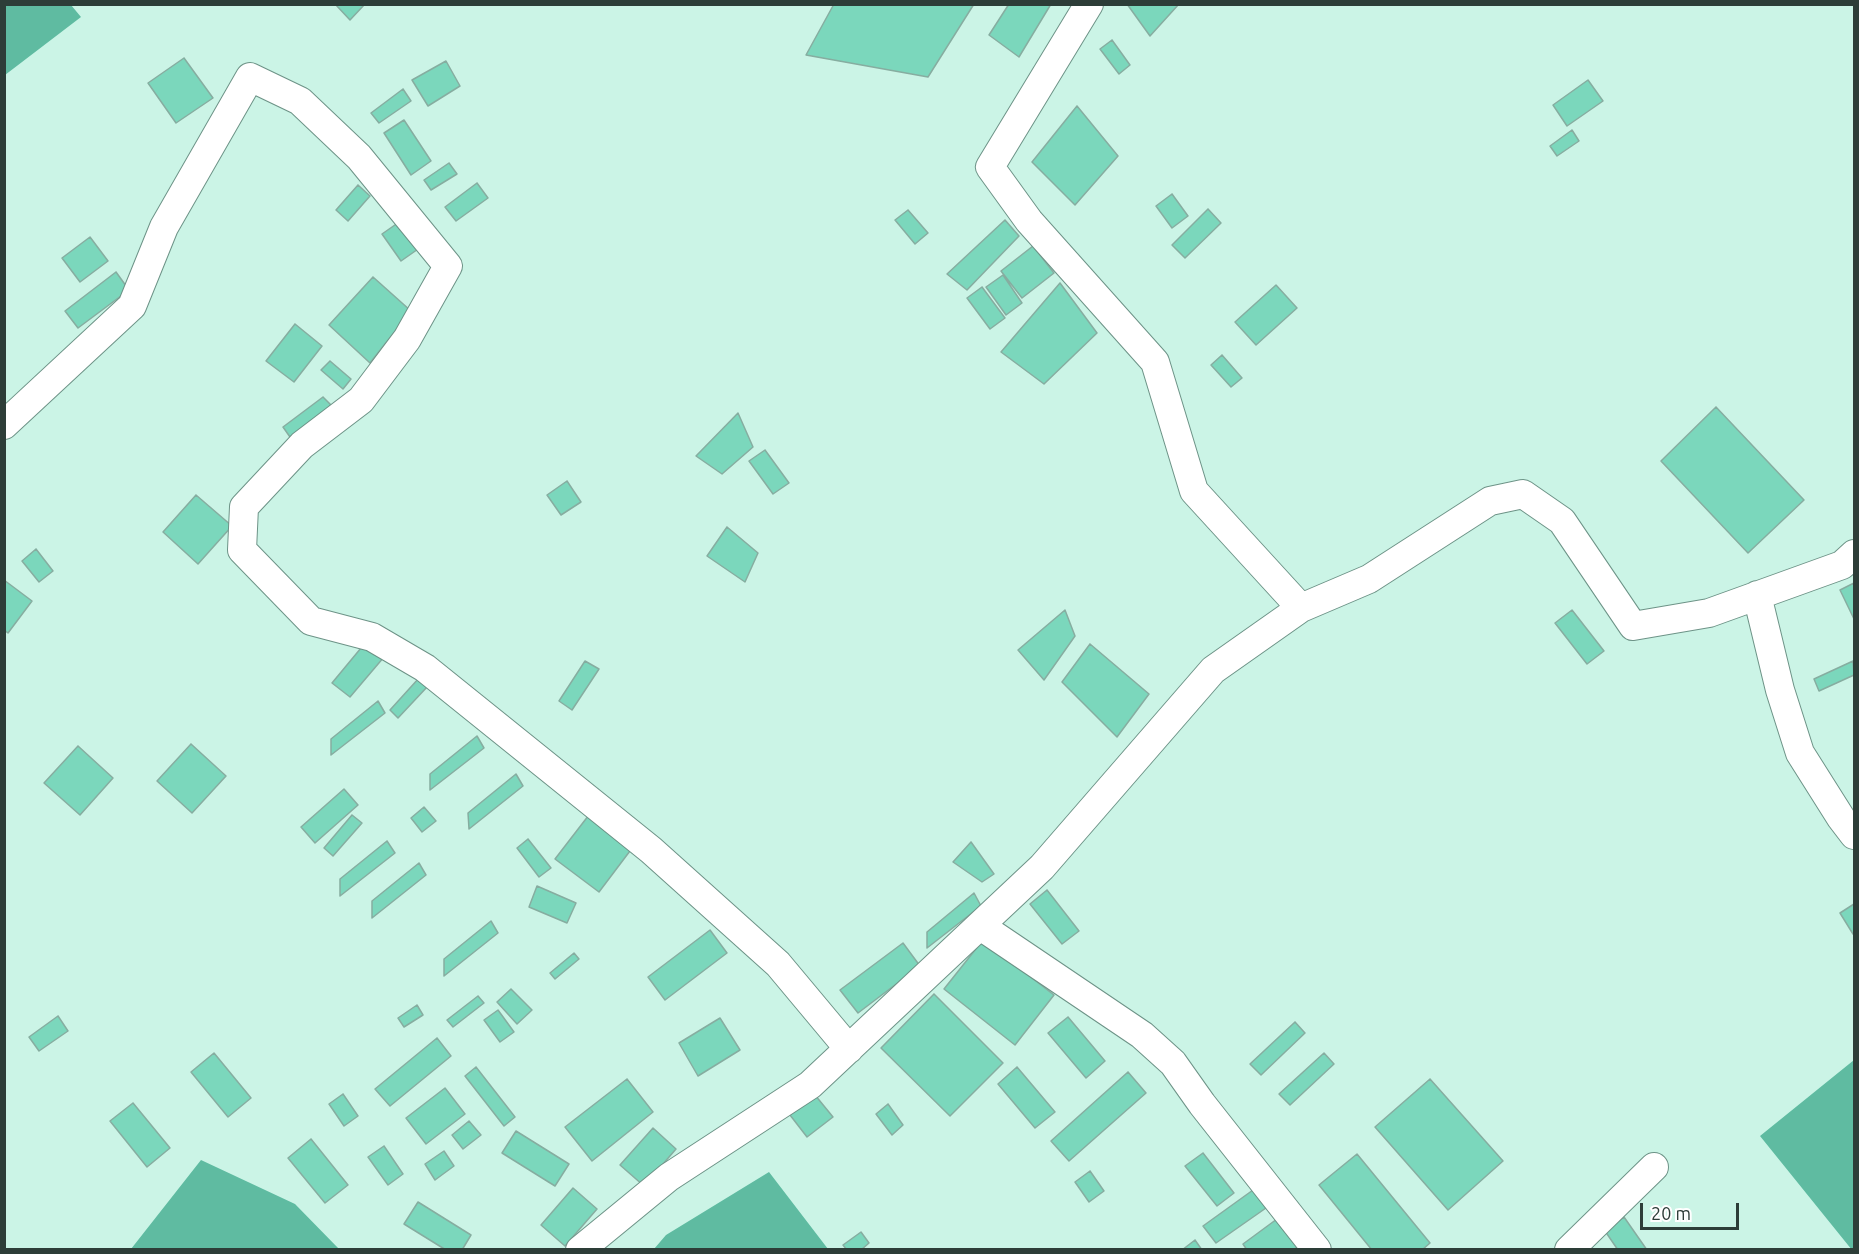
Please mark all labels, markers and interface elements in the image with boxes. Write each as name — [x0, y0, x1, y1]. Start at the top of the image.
scale bar — [1643, 1191, 1742, 1229]
text: 20 m — [1651, 1203, 1691, 1223]

